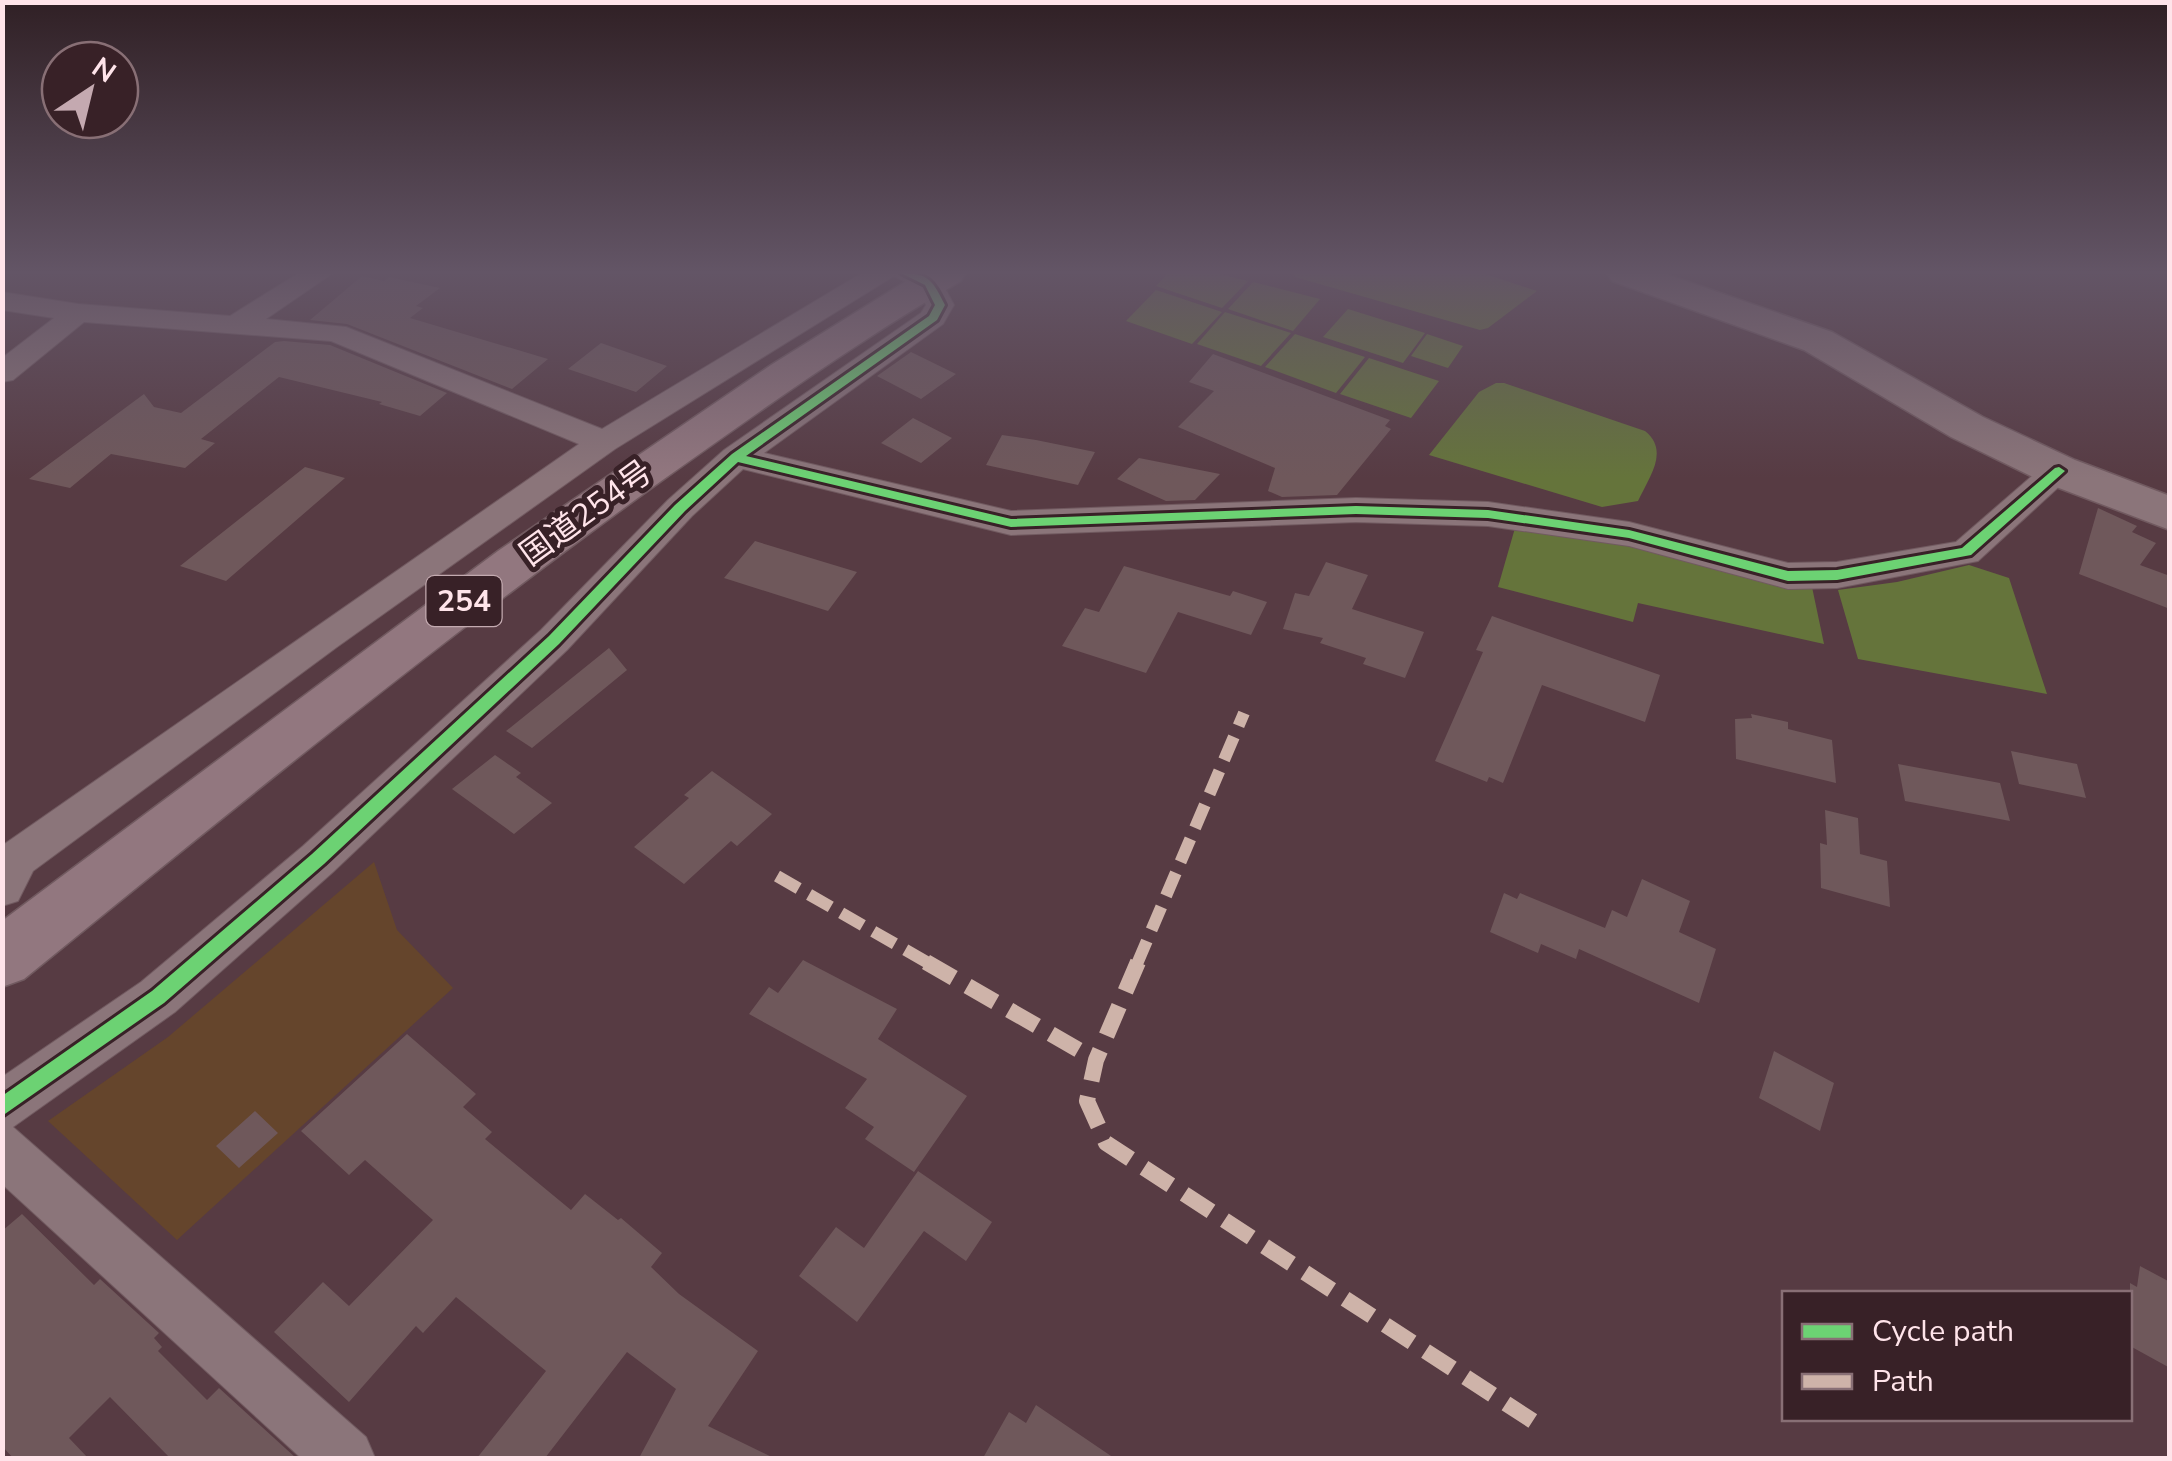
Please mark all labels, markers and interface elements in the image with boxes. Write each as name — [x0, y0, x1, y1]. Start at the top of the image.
north arrow — [40, 40, 140, 140]
text: N — [84, 49, 123, 92]
street label: 国道254号 — [511, 450, 661, 576]
road number: 254 — [426, 576, 502, 626]
legend — [1782, 1291, 2132, 1421]
text: Cycle path — [1872, 1311, 2014, 1352]
text: Path — [1872, 1361, 1934, 1402]

